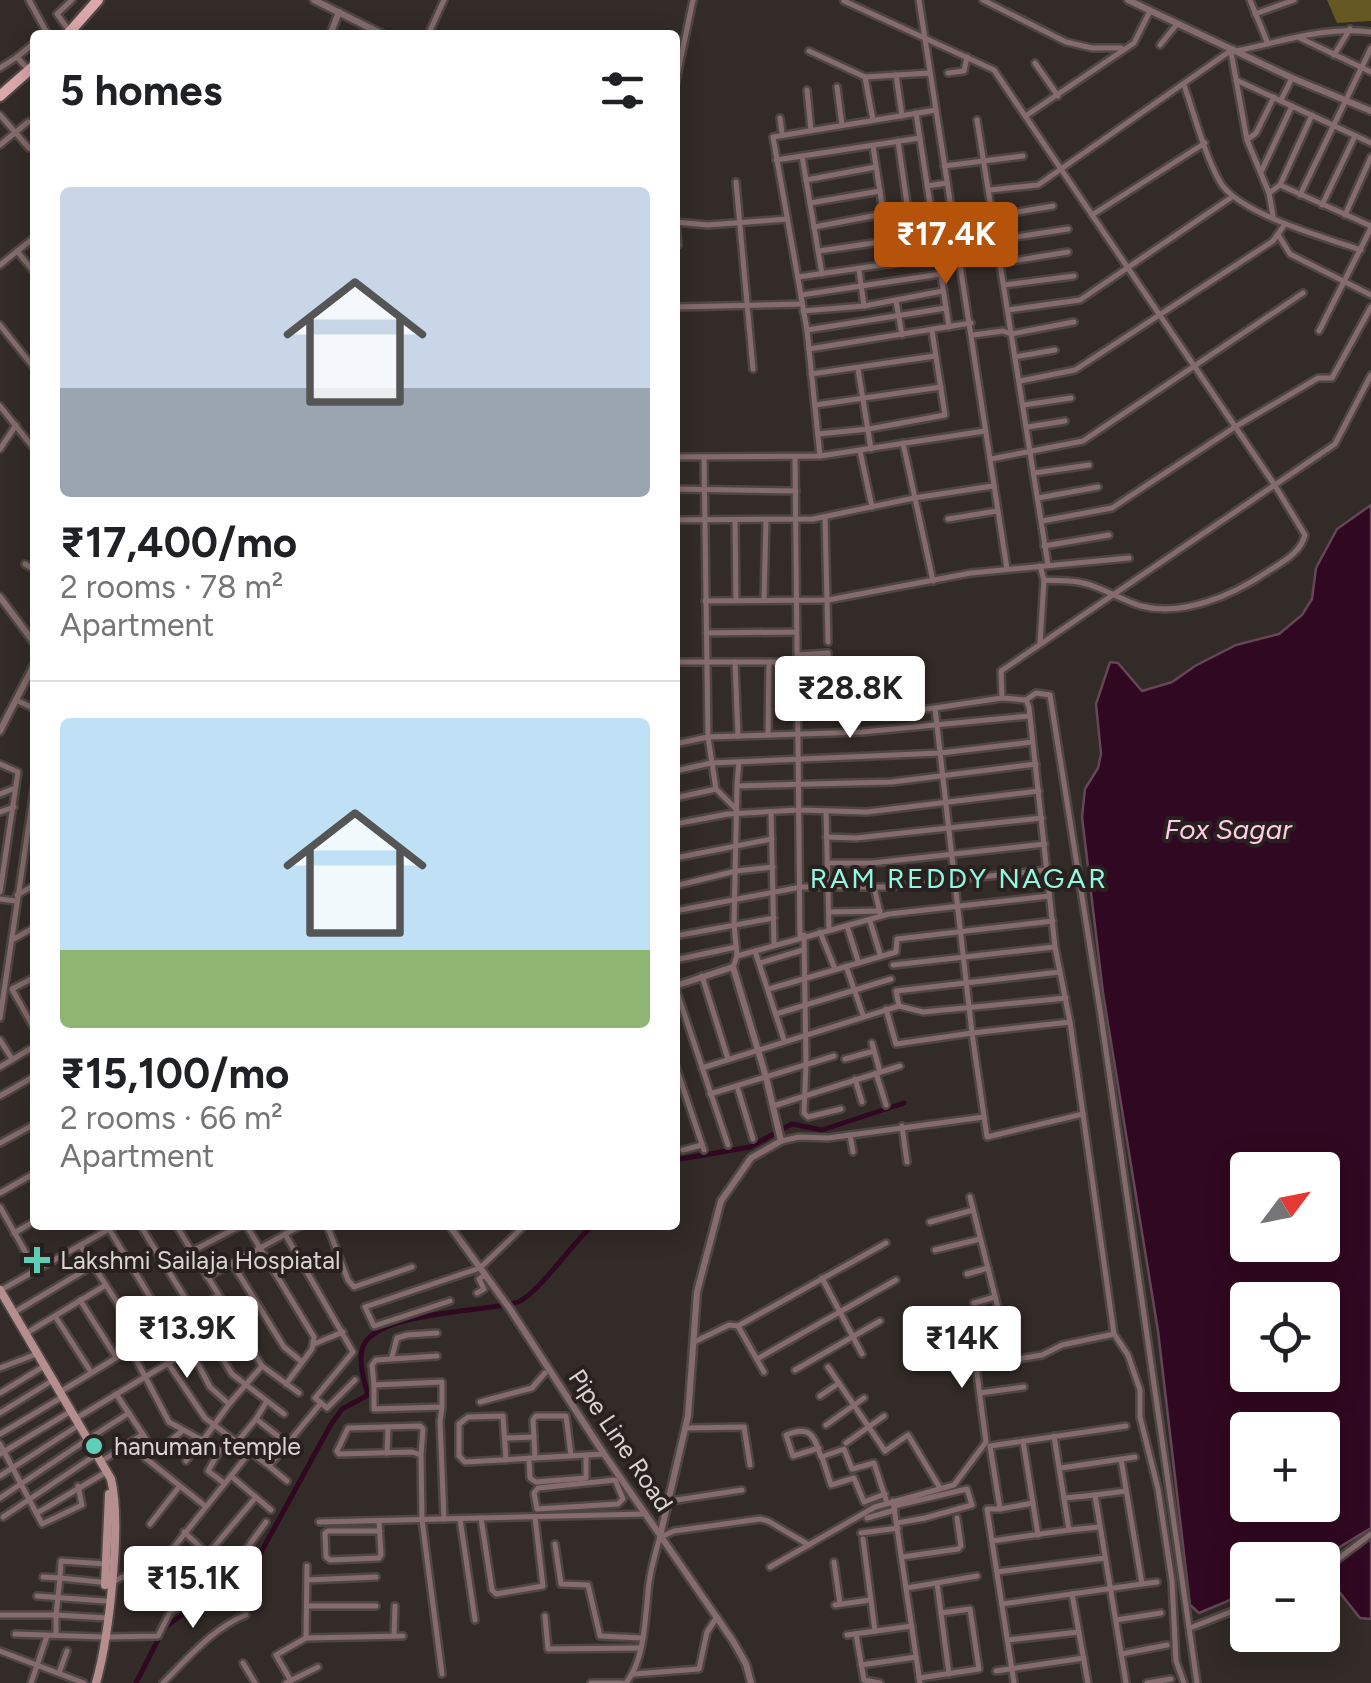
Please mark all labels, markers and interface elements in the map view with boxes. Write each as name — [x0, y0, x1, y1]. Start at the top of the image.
icon: filters — [595, 63, 650, 118]
text: 5 homes — [60, 65, 222, 116]
pin: ₹17.4K — [865, 202, 1027, 287]
text: ₹17.4K — [896, 215, 996, 253]
icon: home — [265, 252, 445, 432]
text: ₹17,400/mo — [60, 517, 297, 568]
text: 2 rooms · 78 m² — [60, 568, 283, 606]
text: Apartment — [60, 606, 214, 644]
pin: ₹28.8K — [769, 656, 931, 741]
text: ₹28.8K — [797, 669, 903, 707]
icon: home — [265, 783, 445, 963]
water label: Fox Sagar — [1164, 812, 1293, 846]
district label: RAM REDDY NAGAR — [810, 861, 1108, 895]
text: ₹15,100/mo — [60, 1048, 289, 1099]
text: 2 rooms · 66 m² — [60, 1099, 283, 1137]
text: Apartment — [60, 1137, 214, 1175]
north arrow — [1230, 1152, 1340, 1262]
map controls — [1230, 1152, 1340, 1652]
place label: Lakshmi Sailaja Hospiatal — [60, 1245, 340, 1275]
marker: Lakshmi Sailaja Hospiatal — [24, 1247, 50, 1273]
button: locate — [1230, 1282, 1340, 1392]
pin: ₹13.9K — [106, 1296, 268, 1381]
pin: ₹14K — [903, 1306, 1021, 1391]
text: ₹13.9K — [138, 1309, 236, 1347]
text: ₹14K — [925, 1319, 999, 1357]
street label: Pipe Line Road — [562, 1363, 680, 1517]
button: + — [1230, 1412, 1340, 1522]
place label: hanuman temple — [114, 1431, 301, 1461]
marker: hanuman temple — [83, 1435, 105, 1457]
button: − — [1230, 1542, 1340, 1652]
pin: ₹15.1K — [112, 1546, 274, 1631]
text: ₹15.1K — [146, 1559, 240, 1597]

